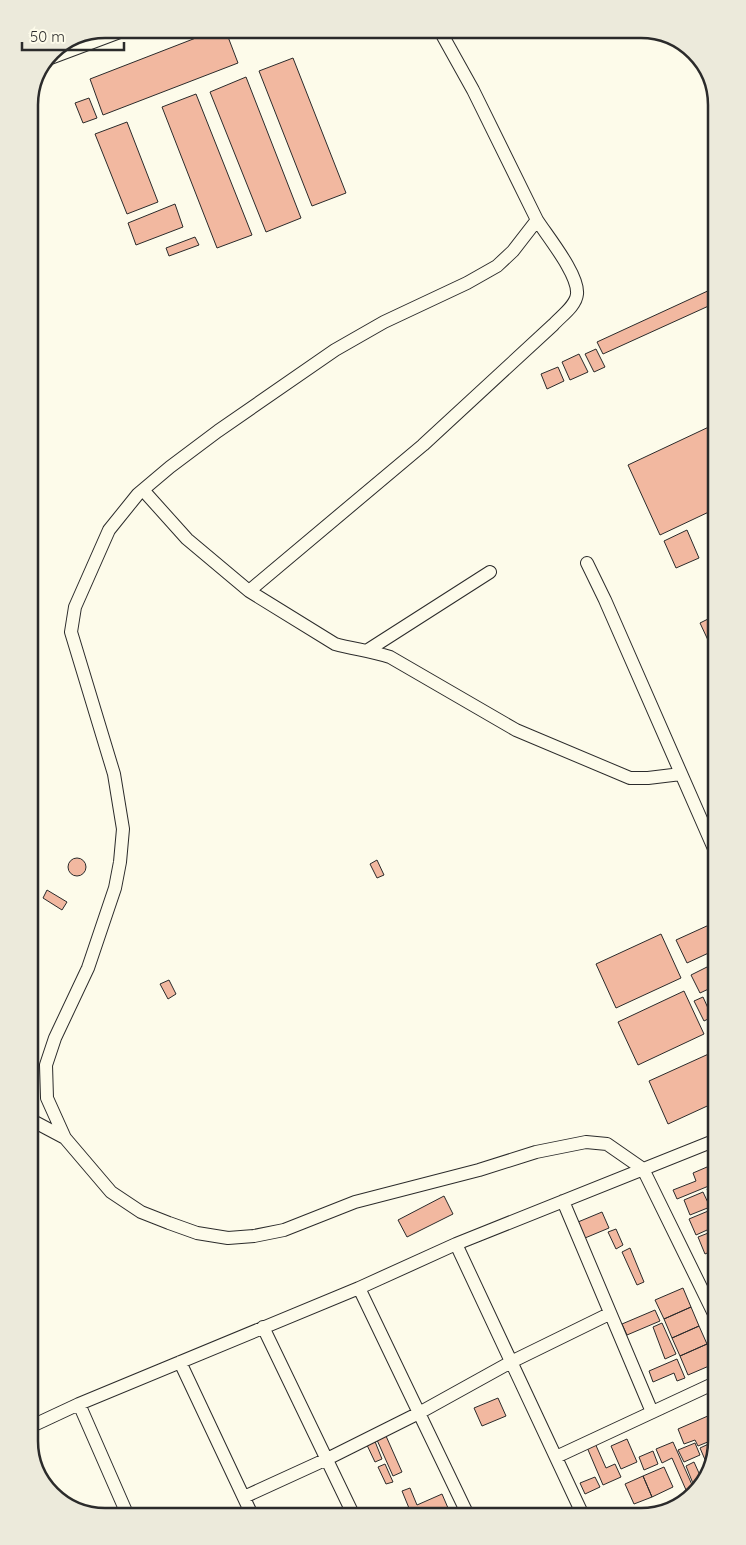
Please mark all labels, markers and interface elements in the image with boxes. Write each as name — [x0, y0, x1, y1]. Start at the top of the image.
scale bar — [22, 20, 125, 52]
text: 50 m — [30, 27, 65, 46]

